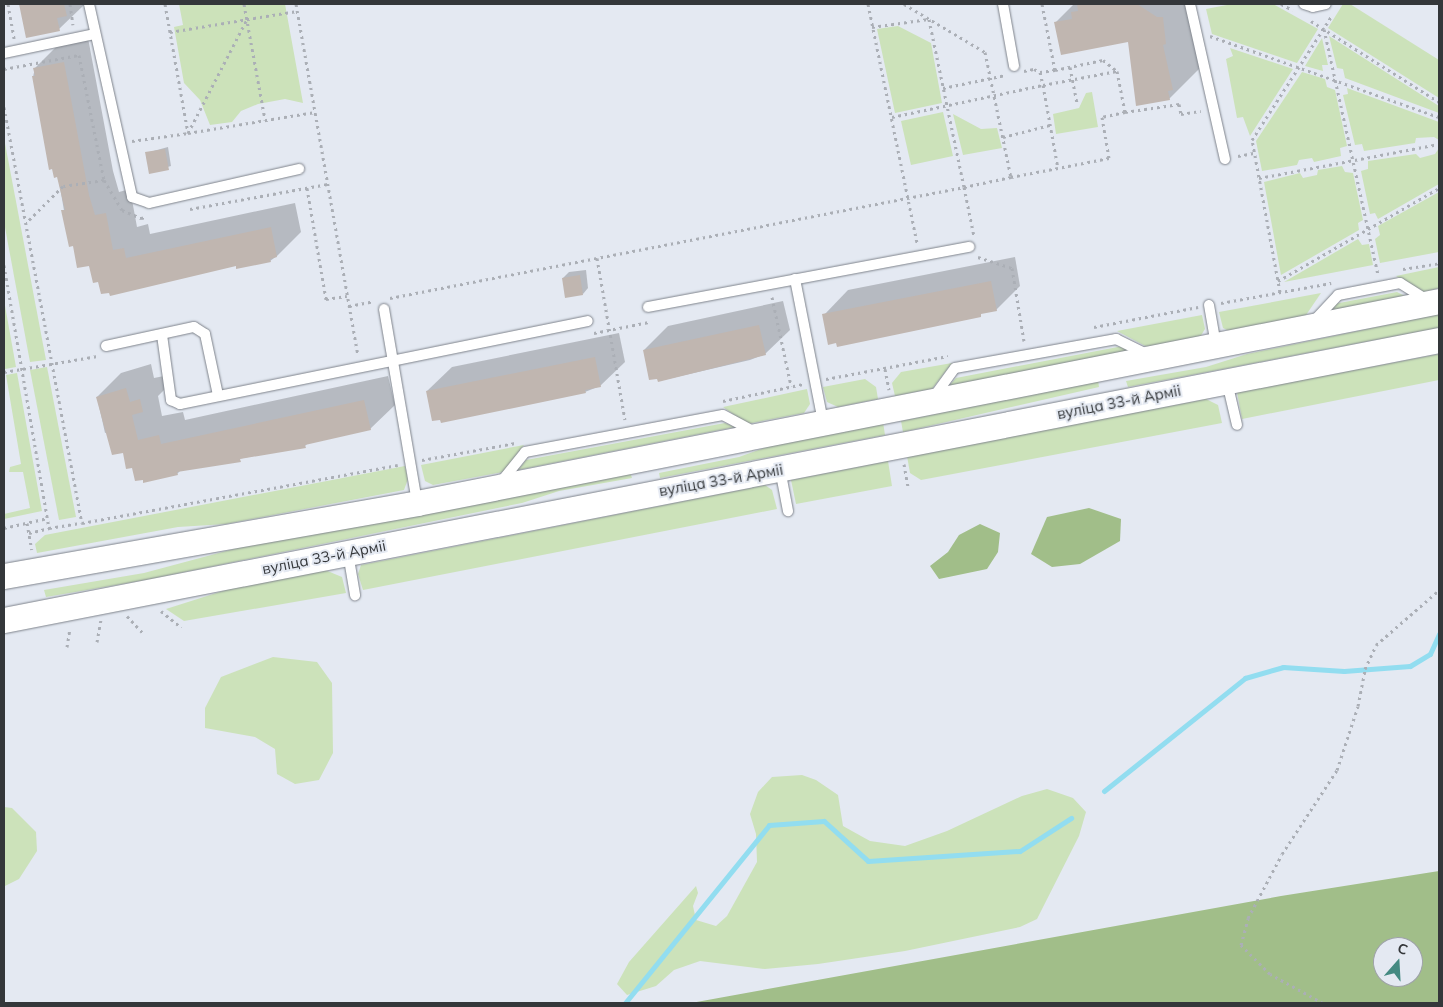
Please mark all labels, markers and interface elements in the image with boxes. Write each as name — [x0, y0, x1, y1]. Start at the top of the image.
street label: вуліца 33-й Арміі — [1056, 381, 1182, 423]
street label: вуліца 33-й Арміі — [658, 460, 784, 500]
street label: вуліца 33-й Арміі — [261, 536, 387, 578]
north arrow — [1373, 937, 1423, 987]
text: С — [1395, 939, 1410, 959]

